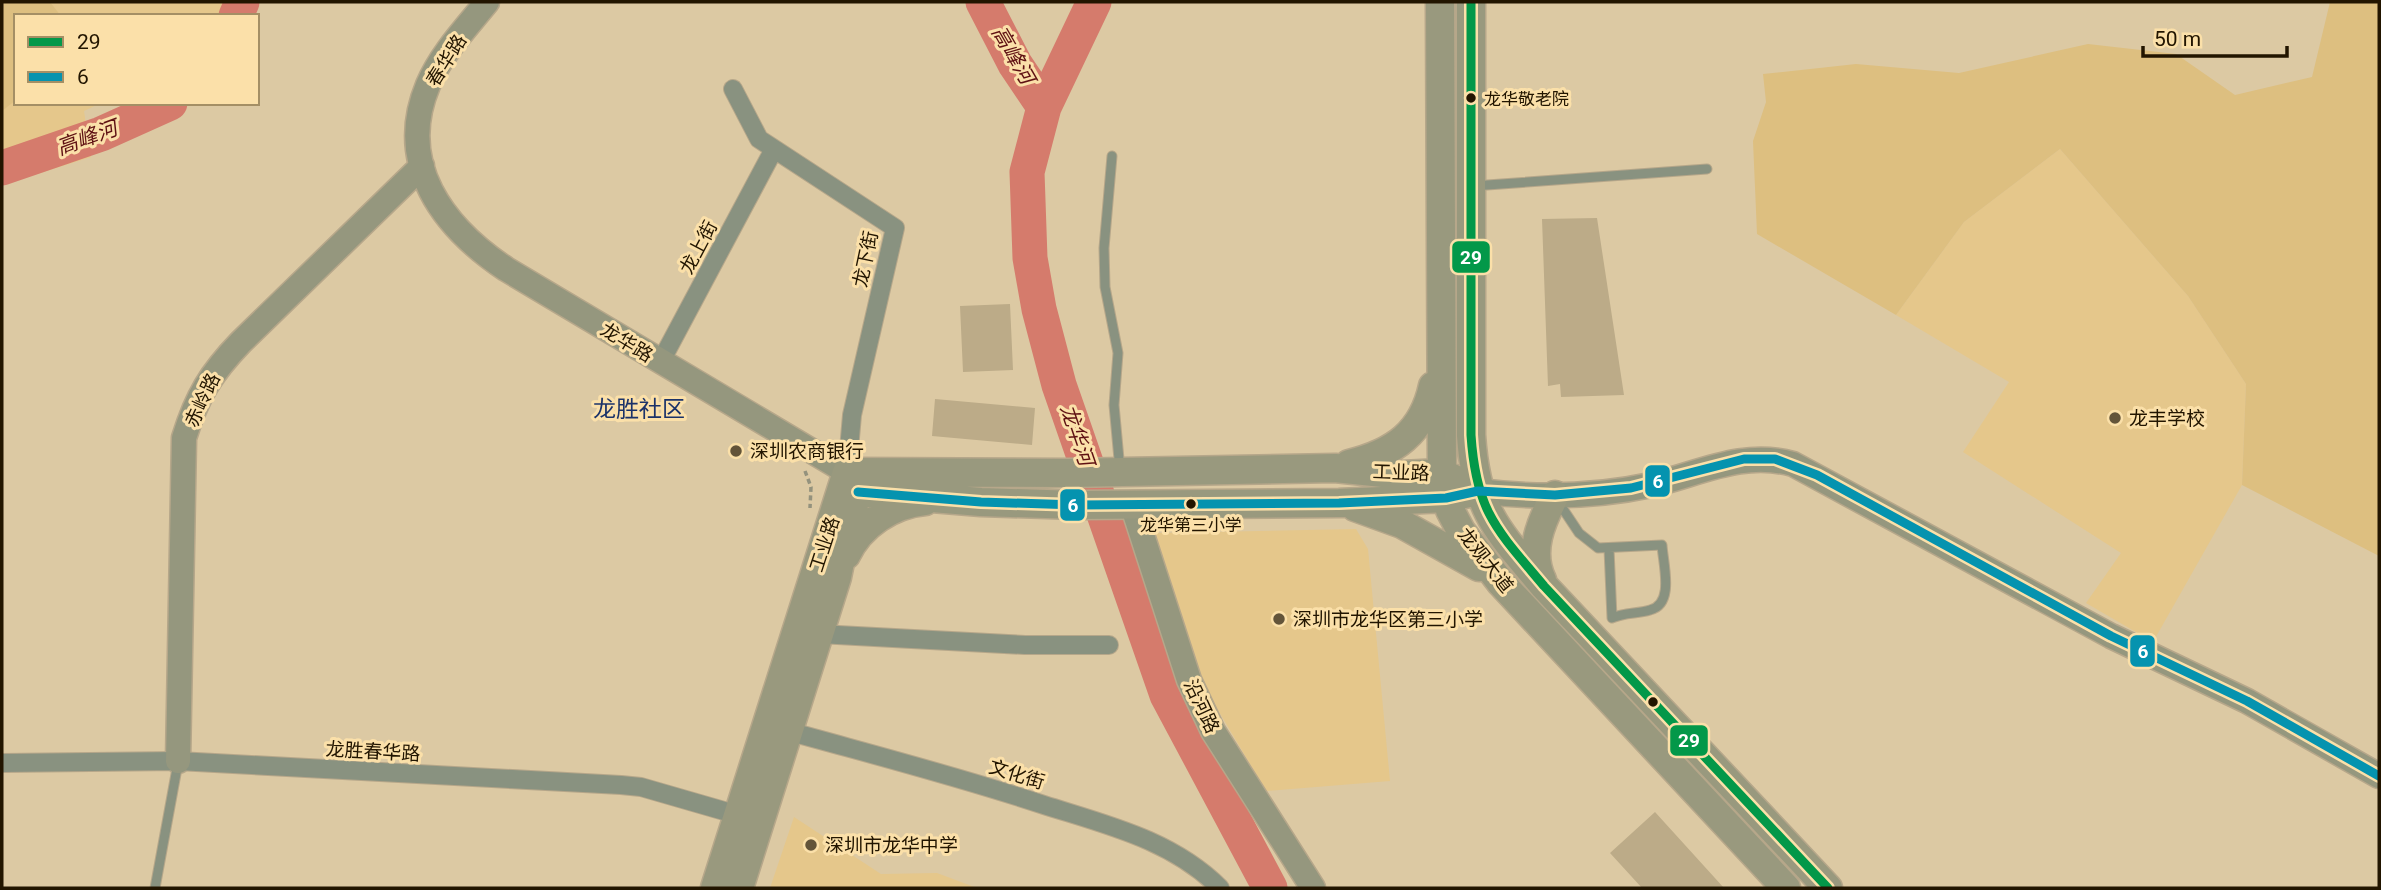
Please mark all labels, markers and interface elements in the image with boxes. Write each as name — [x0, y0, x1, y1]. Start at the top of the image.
legend — [14, 14, 259, 105]
scale bar — [2143, 14, 2286, 58]
water label: 高峰河 — [987, 22, 1041, 92]
text: 50 m — [2154, 27, 2201, 51]
text: 29 — [77, 30, 101, 54]
street label: 春华路 — [422, 30, 471, 91]
text: 6 — [77, 65, 89, 89]
place label: 龙华敬老院 — [1484, 89, 1569, 109]
marker: 龙华敬老院 — [1464, 91, 1478, 105]
water label: 高峰河 — [53, 115, 124, 160]
street label: 龙上街 — [675, 217, 722, 278]
street label: 龙下街 — [848, 229, 883, 289]
line badge: 29 — [1451, 240, 1491, 274]
text: 29 — [1460, 246, 1482, 269]
street label: 龙华路 — [596, 318, 657, 367]
street label: 赤岭路 — [180, 370, 225, 431]
district label: 龙胜社区 — [593, 396, 685, 423]
water label: 龙华河 — [1055, 401, 1100, 472]
place label: 龙丰学校 — [2129, 407, 2205, 430]
marker: 龙丰学校 — [2107, 410, 2123, 426]
place label: 深圳农商银行 — [750, 440, 864, 463]
marker: 深圳农商银行 — [728, 443, 744, 459]
street label: 工业路 — [1372, 460, 1430, 485]
line badge: 6 — [1644, 464, 1671, 498]
text: 6 — [1653, 470, 1664, 493]
line badge: 6 — [1059, 488, 1086, 522]
text: 6 — [1068, 494, 1079, 517]
marker: 龙华第三小学 — [1184, 497, 1198, 511]
street label: 工业路 — [805, 513, 844, 575]
place label: 龙华第三小学 — [1140, 515, 1242, 535]
street label: 龙观大道 — [1453, 523, 1518, 597]
place label: 深圳市龙华区第三小学 — [1293, 608, 1483, 631]
marker: 深圳市龙华区第三小学 — [1271, 611, 1287, 627]
line badge: 6 — [2129, 634, 2156, 668]
text: 6 — [2138, 640, 2149, 663]
street label: 沿河路 — [1179, 676, 1224, 737]
unlabelled marker — [1646, 695, 1660, 709]
line badge: 29 — [1669, 724, 1709, 757]
text: 29 — [1678, 729, 1700, 752]
street label: 龙胜春华路 — [325, 738, 421, 765]
street label: 文化街 — [986, 755, 1047, 794]
place label: 深圳市龙华中学 — [825, 834, 958, 857]
marker: 深圳市龙华中学 — [803, 837, 819, 853]

